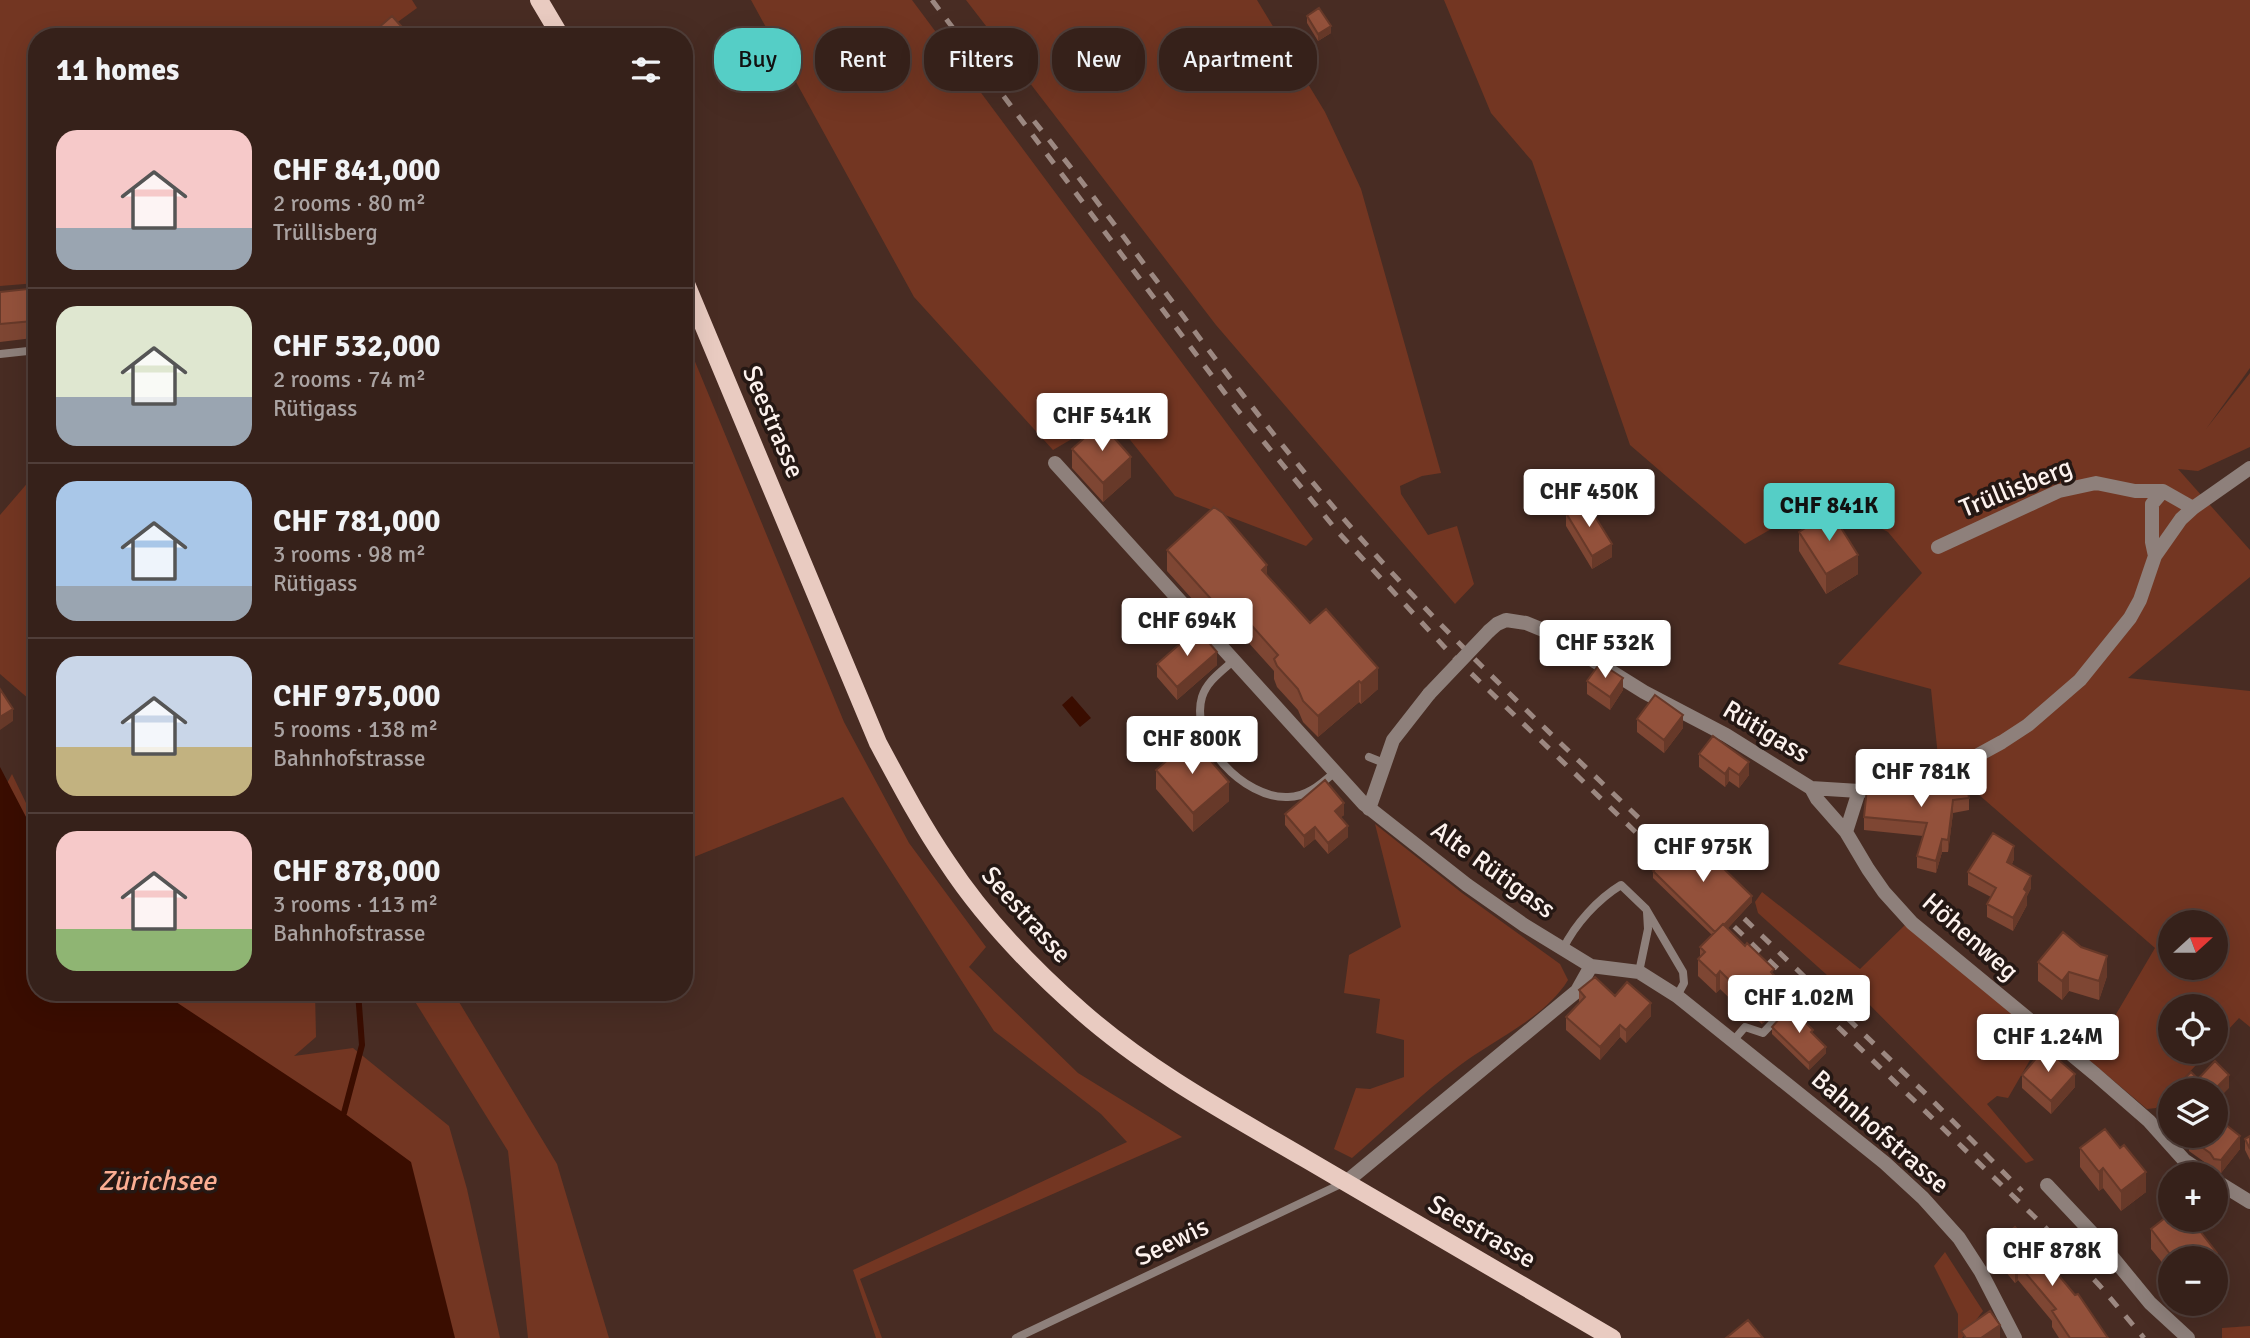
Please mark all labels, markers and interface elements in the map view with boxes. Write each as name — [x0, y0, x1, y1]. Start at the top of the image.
chip: Buy — [714, 28, 801, 91]
chip: Rent — [815, 28, 910, 91]
chip: Filters — [924, 28, 1038, 91]
chip: New — [1052, 28, 1145, 91]
chip: Apartment — [1159, 28, 1317, 91]
icon: filters — [627, 51, 665, 89]
text: 11 homes — [56, 52, 179, 89]
text: CHF 841,000 — [273, 152, 441, 189]
icon: home — [112, 158, 196, 242]
text: 2 rooms · 80 m² — [273, 189, 426, 218]
text: Trüllisberg — [273, 218, 378, 247]
text: CHF 532,000 — [273, 328, 441, 365]
icon: home — [112, 334, 196, 418]
street label: Seestrasse — [735, 361, 811, 483]
text: 2 rooms · 74 m² — [273, 365, 426, 394]
pin: CHF 541K — [1030, 393, 1174, 453]
text: Rütigass — [273, 394, 357, 423]
text: CHF 541K — [1053, 401, 1151, 430]
street label: Trüllisberg — [1955, 451, 2077, 525]
pin: CHF 450K — [1517, 470, 1661, 529]
text: CHF 450K — [1540, 477, 1638, 506]
pin: CHF 841K — [1757, 484, 1901, 543]
text: CHF 841K — [1780, 491, 1878, 520]
text: CHF 781,000 — [273, 503, 441, 540]
icon: home — [112, 509, 196, 593]
text: 3 rooms · 98 m² — [273, 540, 426, 569]
text: Rütigass — [273, 569, 357, 598]
pin: CHF 694K — [1115, 598, 1259, 658]
text: CHF 694K — [1138, 606, 1236, 635]
pin: CHF 532K — [1533, 620, 1677, 680]
text: CHF 532K — [1556, 628, 1654, 657]
text: CHF 975,000 — [273, 678, 441, 715]
icon: home — [112, 684, 196, 768]
street label: Rütigass — [1717, 694, 1815, 770]
text: 5 rooms · 138 m² — [273, 715, 438, 744]
pin: CHF 800K — [1120, 716, 1264, 776]
text: CHF 800K — [1143, 724, 1241, 753]
text: Bahnhofstrasse — [273, 744, 425, 773]
pin: CHF 781K — [1849, 750, 1993, 809]
text: CHF 781K — [1872, 757, 1970, 786]
street label: Alte Rütigass — [1425, 814, 1561, 926]
pin: CHF 975K — [1631, 824, 1775, 884]
text: CHF 975K — [1654, 832, 1752, 861]
text: CHF 878,000 — [273, 853, 441, 890]
icon: home — [112, 859, 196, 943]
street label: Seestrasse — [974, 860, 1078, 970]
street label: Höhenweg — [1915, 886, 2025, 988]
text: 3 rooms · 113 m² — [273, 890, 438, 919]
north arrow — [2158, 910, 2228, 980]
map controls — [2158, 910, 2228, 1316]
text: Bahnhofstrasse — [273, 919, 425, 948]
pin: CHF 1.02M — [1719, 976, 1879, 1035]
text: CHF 1.02M — [1744, 983, 1854, 1012]
button: locate — [2158, 994, 2228, 1064]
pin: CHF 1.24M — [1968, 1014, 2128, 1074]
text: CHF 1.24M — [1993, 1022, 2103, 1051]
street label: Bahnhofstrasse — [1804, 1063, 1956, 1201]
button: layers — [2158, 1078, 2228, 1148]
button: + — [2158, 1162, 2228, 1232]
water label: Zürichsee — [98, 1164, 218, 1198]
street label: Seestrasse — [1422, 1188, 1542, 1276]
street label: Seewis — [1130, 1211, 1214, 1273]
pin: CHF 878K — [1980, 1228, 2124, 1288]
text: CHF 878K — [2003, 1236, 2101, 1265]
button: − — [2158, 1246, 2228, 1316]

